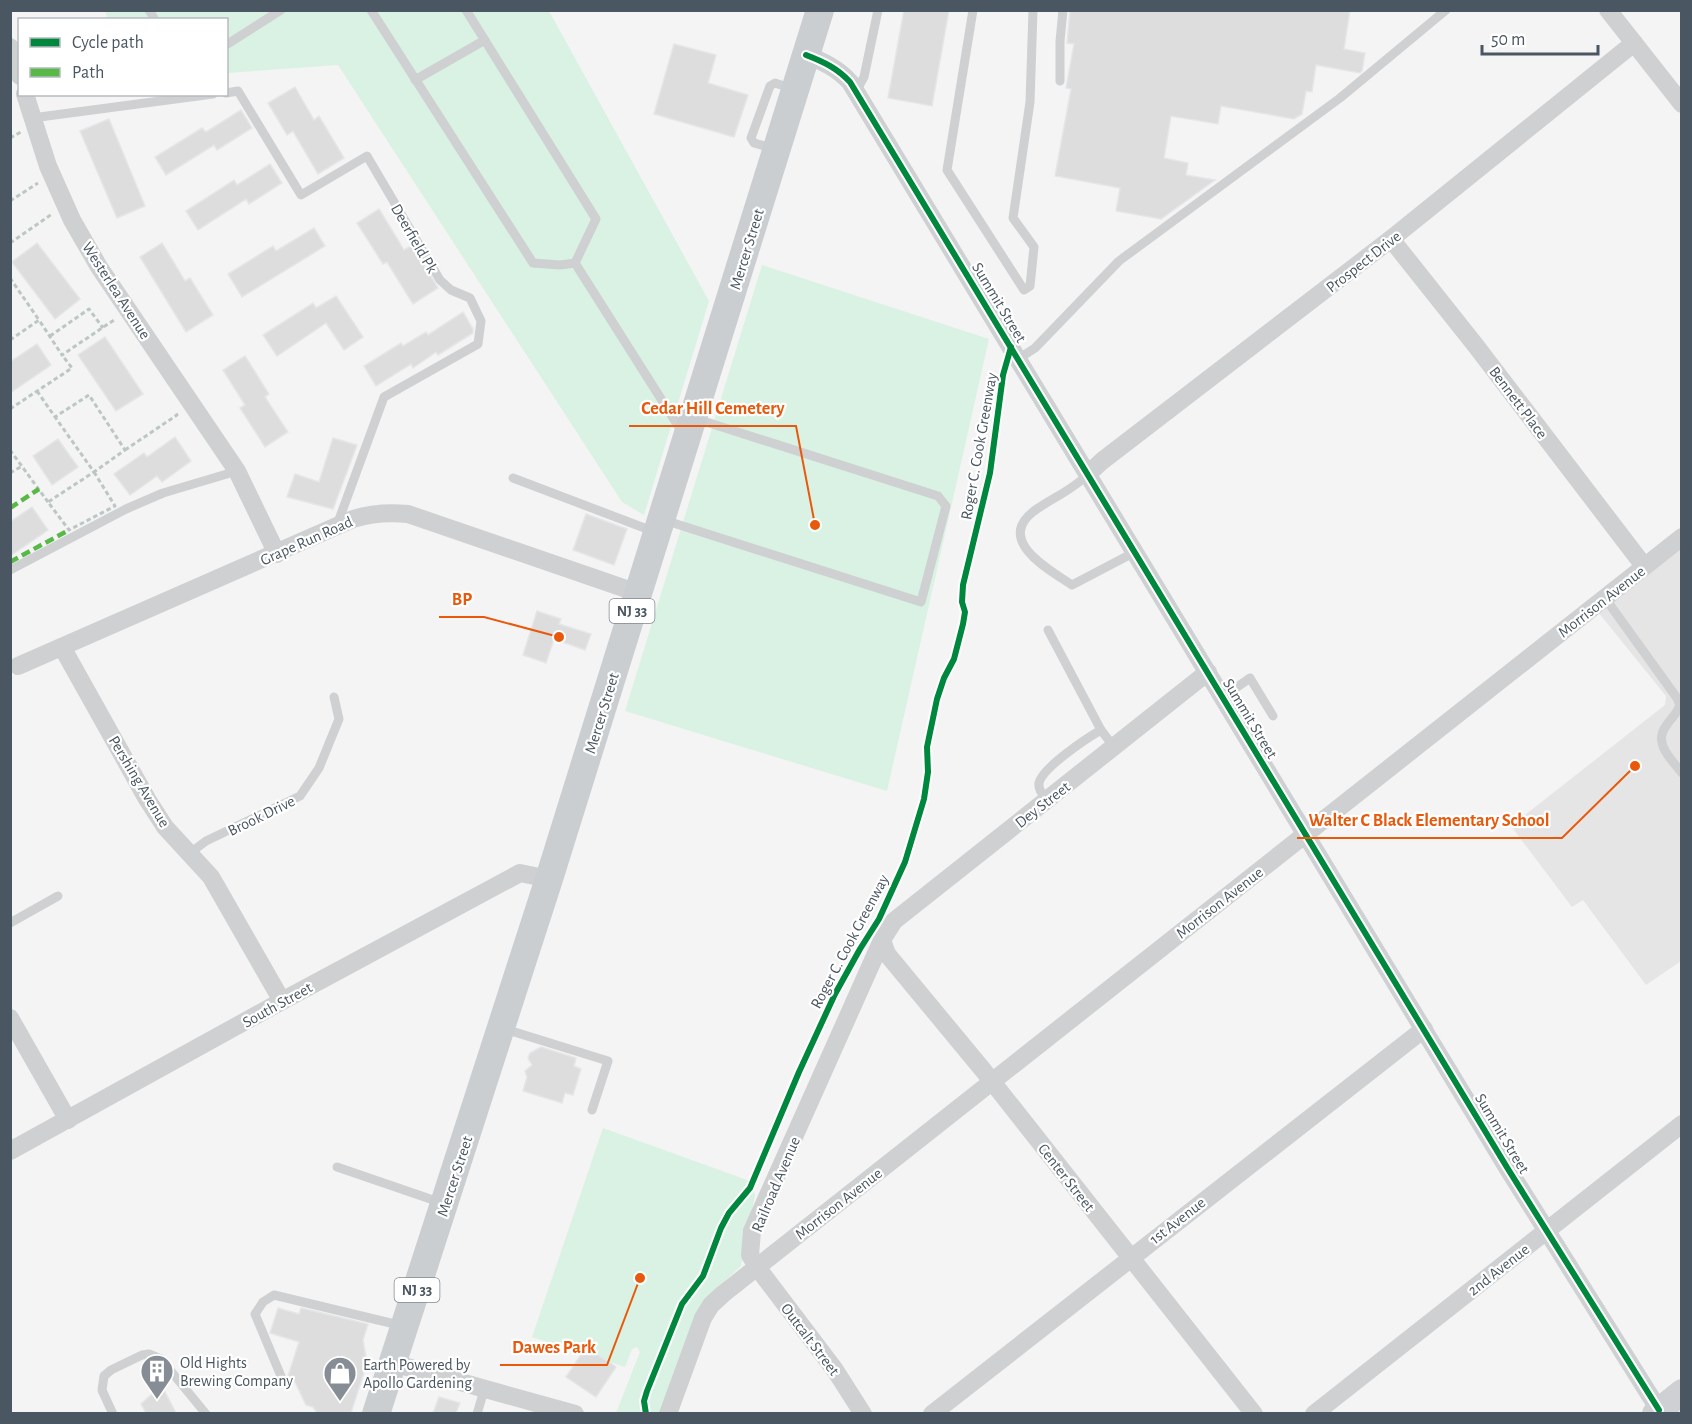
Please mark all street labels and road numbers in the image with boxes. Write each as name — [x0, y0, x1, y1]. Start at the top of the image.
street label: Deerfield Pk — [388, 201, 441, 276]
street label: Mercer Street — [727, 207, 767, 292]
street label: Prospect Drive — [1323, 228, 1404, 296]
street label: Westerlea Avenue — [79, 239, 153, 342]
street label: Summit Street — [969, 260, 1029, 345]
street label: Bennett Place — [1486, 364, 1550, 442]
street label: Roger C. Cook Greenway — [958, 371, 1001, 521]
street label: Grape Run Road — [258, 513, 355, 568]
street label: Morrison Avenue — [1555, 563, 1648, 641]
road number: NJ 33 — [610, 599, 654, 623]
street label: Mercer Street — [582, 671, 622, 756]
street label: Summit Street — [1220, 676, 1280, 761]
street label: Pershing Avenue — [106, 733, 173, 830]
street label: Dey Street — [1012, 779, 1074, 832]
street label: Brook Drive — [225, 793, 298, 839]
street label: Morrison Avenue — [1173, 864, 1266, 942]
street label: Roger C. Cook Greenway — [808, 872, 893, 1012]
street label: South Street — [240, 979, 315, 1031]
street label: Summit Street — [1472, 1091, 1532, 1176]
street label: Mercer Street — [434, 1134, 476, 1219]
street label: Railroad Avenue — [749, 1134, 803, 1234]
street label: Center Street — [1035, 1141, 1098, 1215]
street label: Morrison Avenue — [792, 1165, 885, 1243]
street label: 1st Avenue — [1147, 1194, 1208, 1247]
street label: 2nd Avenue — [1465, 1241, 1532, 1299]
road number: NJ 33 — [394, 1278, 440, 1302]
street label: Outcalt Street — [778, 1300, 842, 1379]

